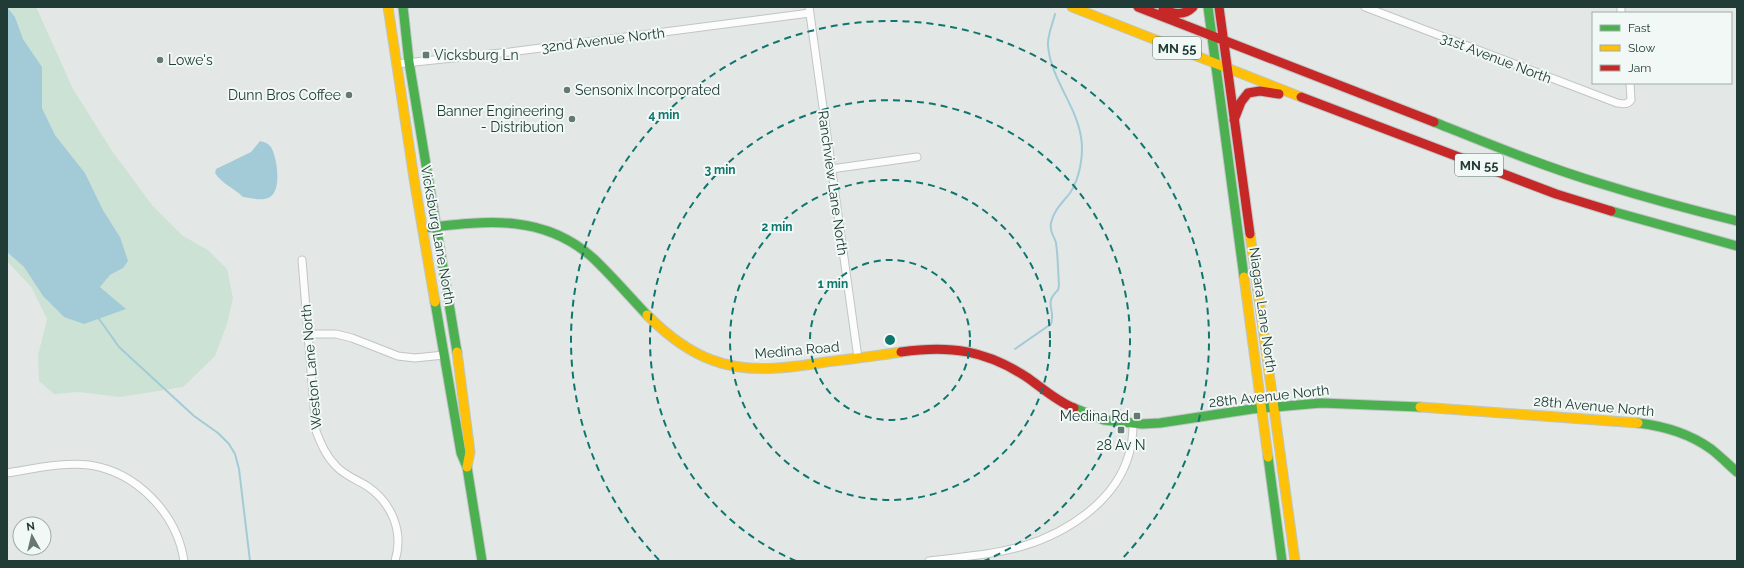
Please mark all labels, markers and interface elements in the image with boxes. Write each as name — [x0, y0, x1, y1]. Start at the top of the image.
legend — [1592, 12, 1732, 84]
text: Fast — [1628, 21, 1651, 35]
street label: 32nd Avenue North — [540, 24, 666, 56]
street label: 31st Avenue North — [1438, 29, 1554, 87]
road number: MN 55 — [1153, 37, 1201, 59]
text: Slow — [1628, 41, 1655, 55]
place label: Vicksburg Ln — [434, 47, 519, 63]
marker: Vicksburg Ln — [421, 50, 431, 60]
place label: Lowe's — [168, 52, 213, 68]
marker: Lowe's — [155, 55, 165, 65]
text: Jam — [1628, 61, 1651, 75]
place label: Sensonix Incorporated — [575, 82, 720, 98]
marker: Sensonix Incorporated — [562, 85, 572, 95]
place label: Dunn Bros Coffee — [228, 87, 341, 103]
marker: Dunn Bros Coffee — [344, 90, 354, 100]
place label: Banner Engineering - Distribution — [437, 103, 564, 135]
text: 4 min — [648, 108, 680, 122]
street label: Ranchview Lane North — [815, 110, 851, 256]
marker: Banner Engineering - Distribution — [567, 114, 577, 124]
road number: MN 55 — [1455, 154, 1503, 176]
text: 3 min — [704, 163, 736, 177]
street label: Vicksburg Lane North — [418, 164, 458, 306]
text: 2 min — [761, 220, 793, 234]
street label: Niagara Lane North — [1246, 246, 1280, 374]
text: 1 min — [818, 277, 848, 291]
street label: Weston Lane North — [298, 304, 324, 430]
centre of rings — [883, 333, 897, 347]
street label: Medina Road — [754, 338, 840, 362]
street label: 28th Avenue North — [1208, 382, 1330, 410]
street label: 28th Avenue North — [1533, 393, 1655, 419]
place label: Medina Rd — [1060, 408, 1129, 424]
marker: Medina Rd — [1132, 411, 1142, 421]
marker: 28 Av N — [1116, 425, 1126, 435]
place label: 28 Av N — [1096, 437, 1146, 453]
north arrow — [12, 516, 52, 556]
text: N — [26, 520, 36, 534]

